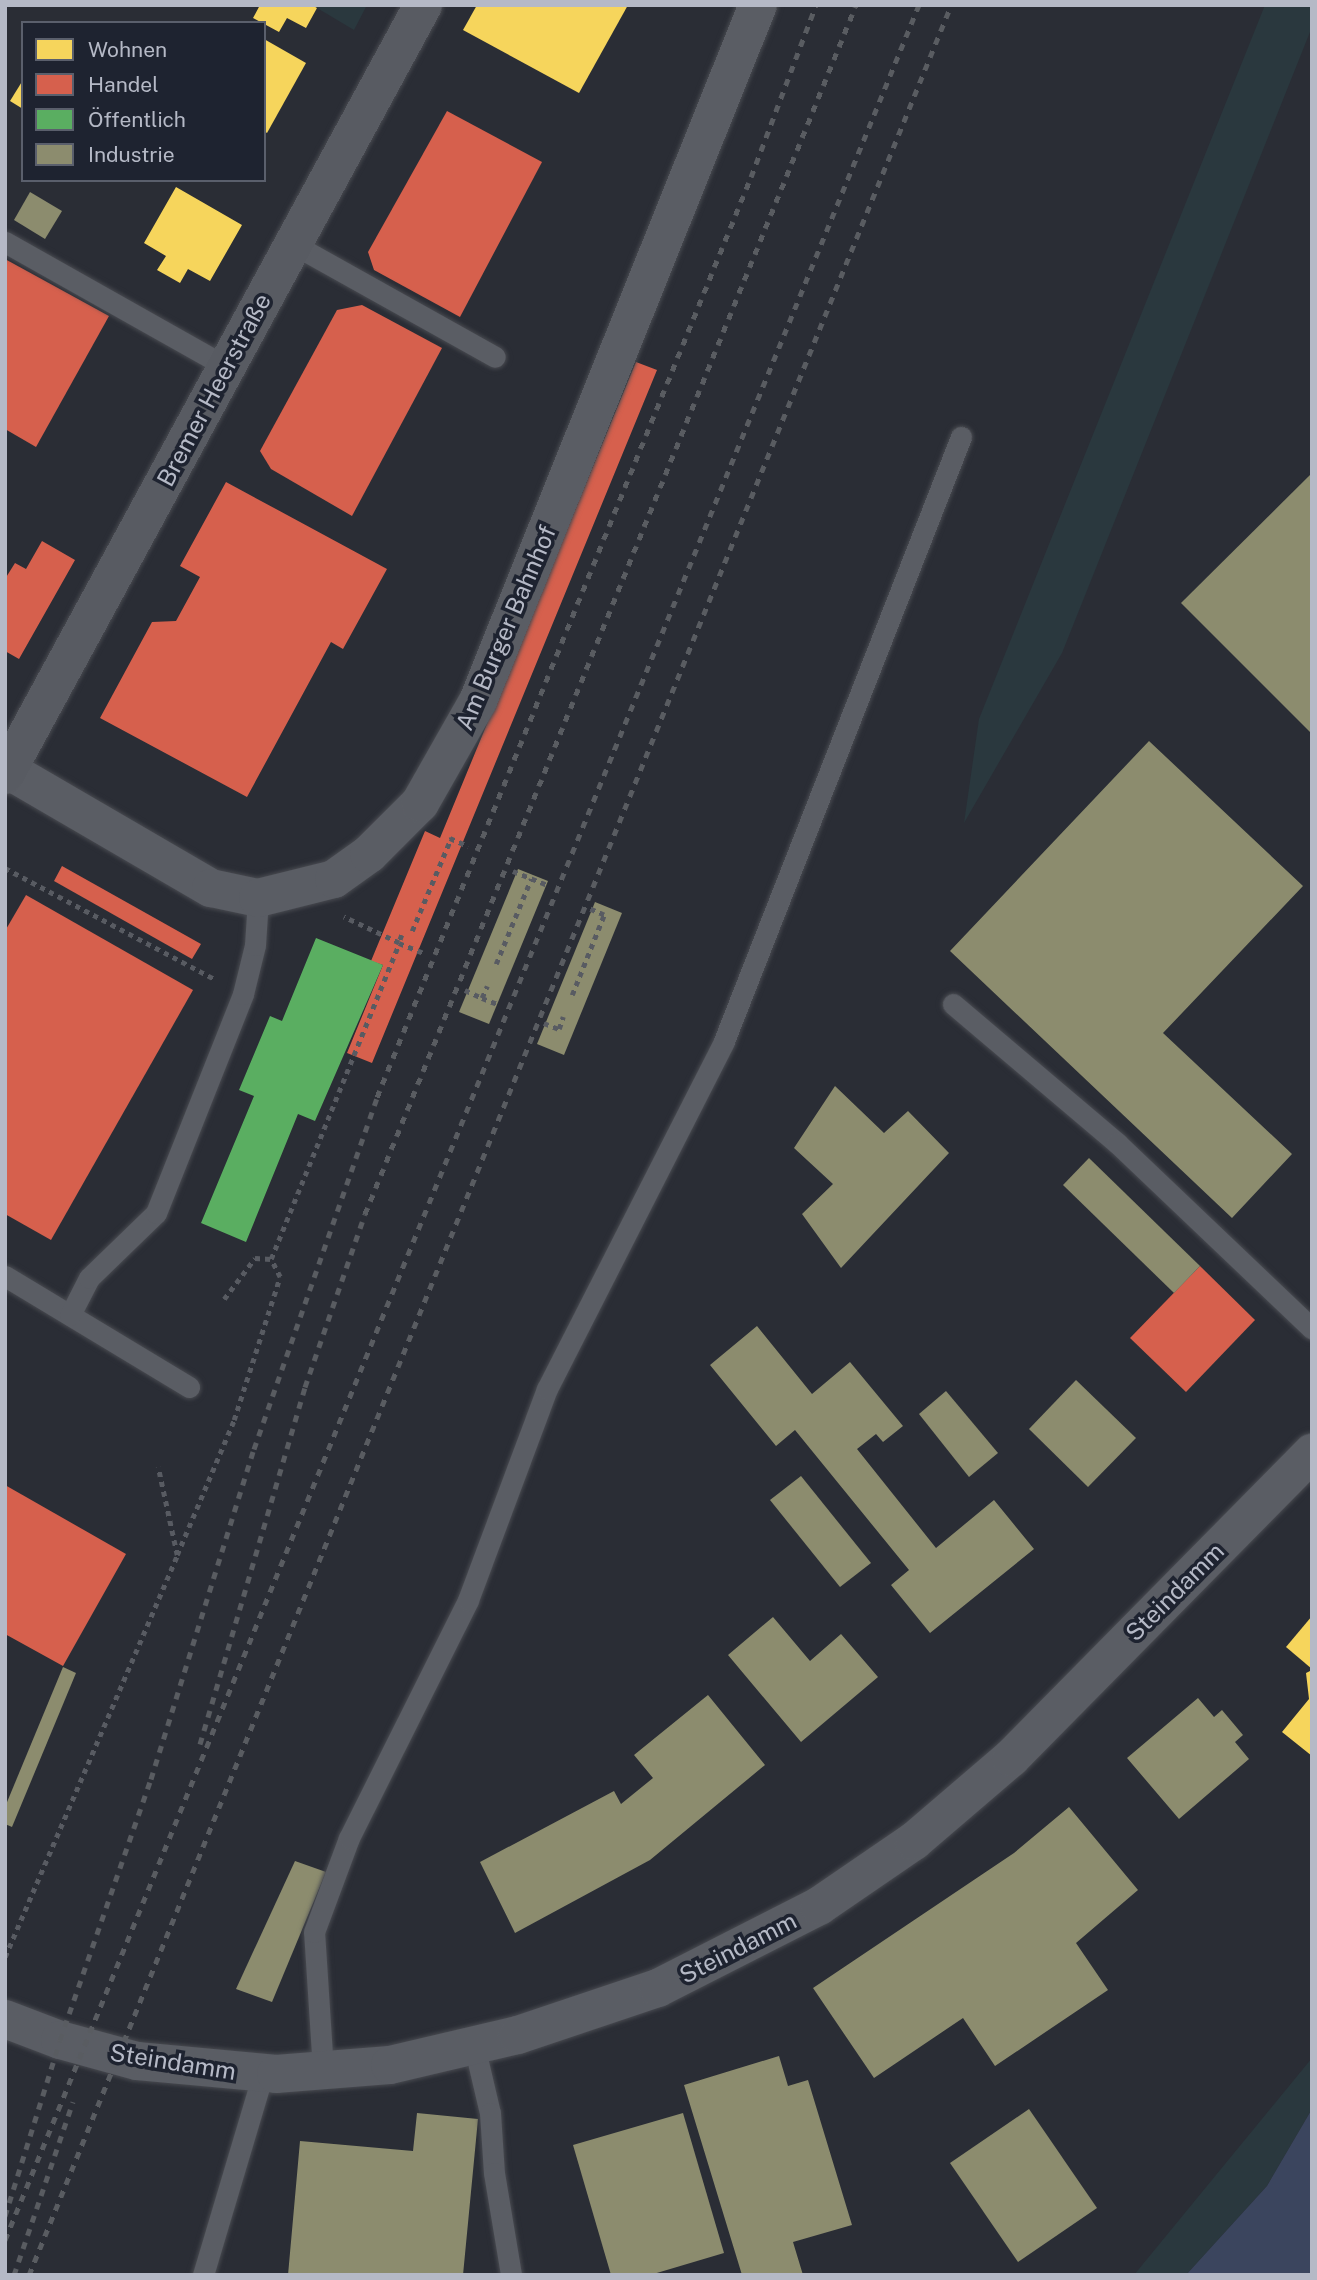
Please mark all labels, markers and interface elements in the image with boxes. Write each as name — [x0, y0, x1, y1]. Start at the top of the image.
legend — [21, 21, 266, 182]
text: Wohnen — [88, 37, 167, 62]
text: Handel — [88, 72, 159, 97]
text: Öffentlich — [88, 107, 186, 132]
text: Industrie — [88, 142, 175, 167]
street label: Bremer Heerstraße — [151, 289, 277, 491]
street label: Am Burger Bahnhof — [450, 521, 562, 735]
street label: Steindamm — [1120, 1537, 1230, 1647]
street label: Steindamm — [675, 1906, 801, 1990]
street label: Steindamm — [108, 2038, 238, 2086]

